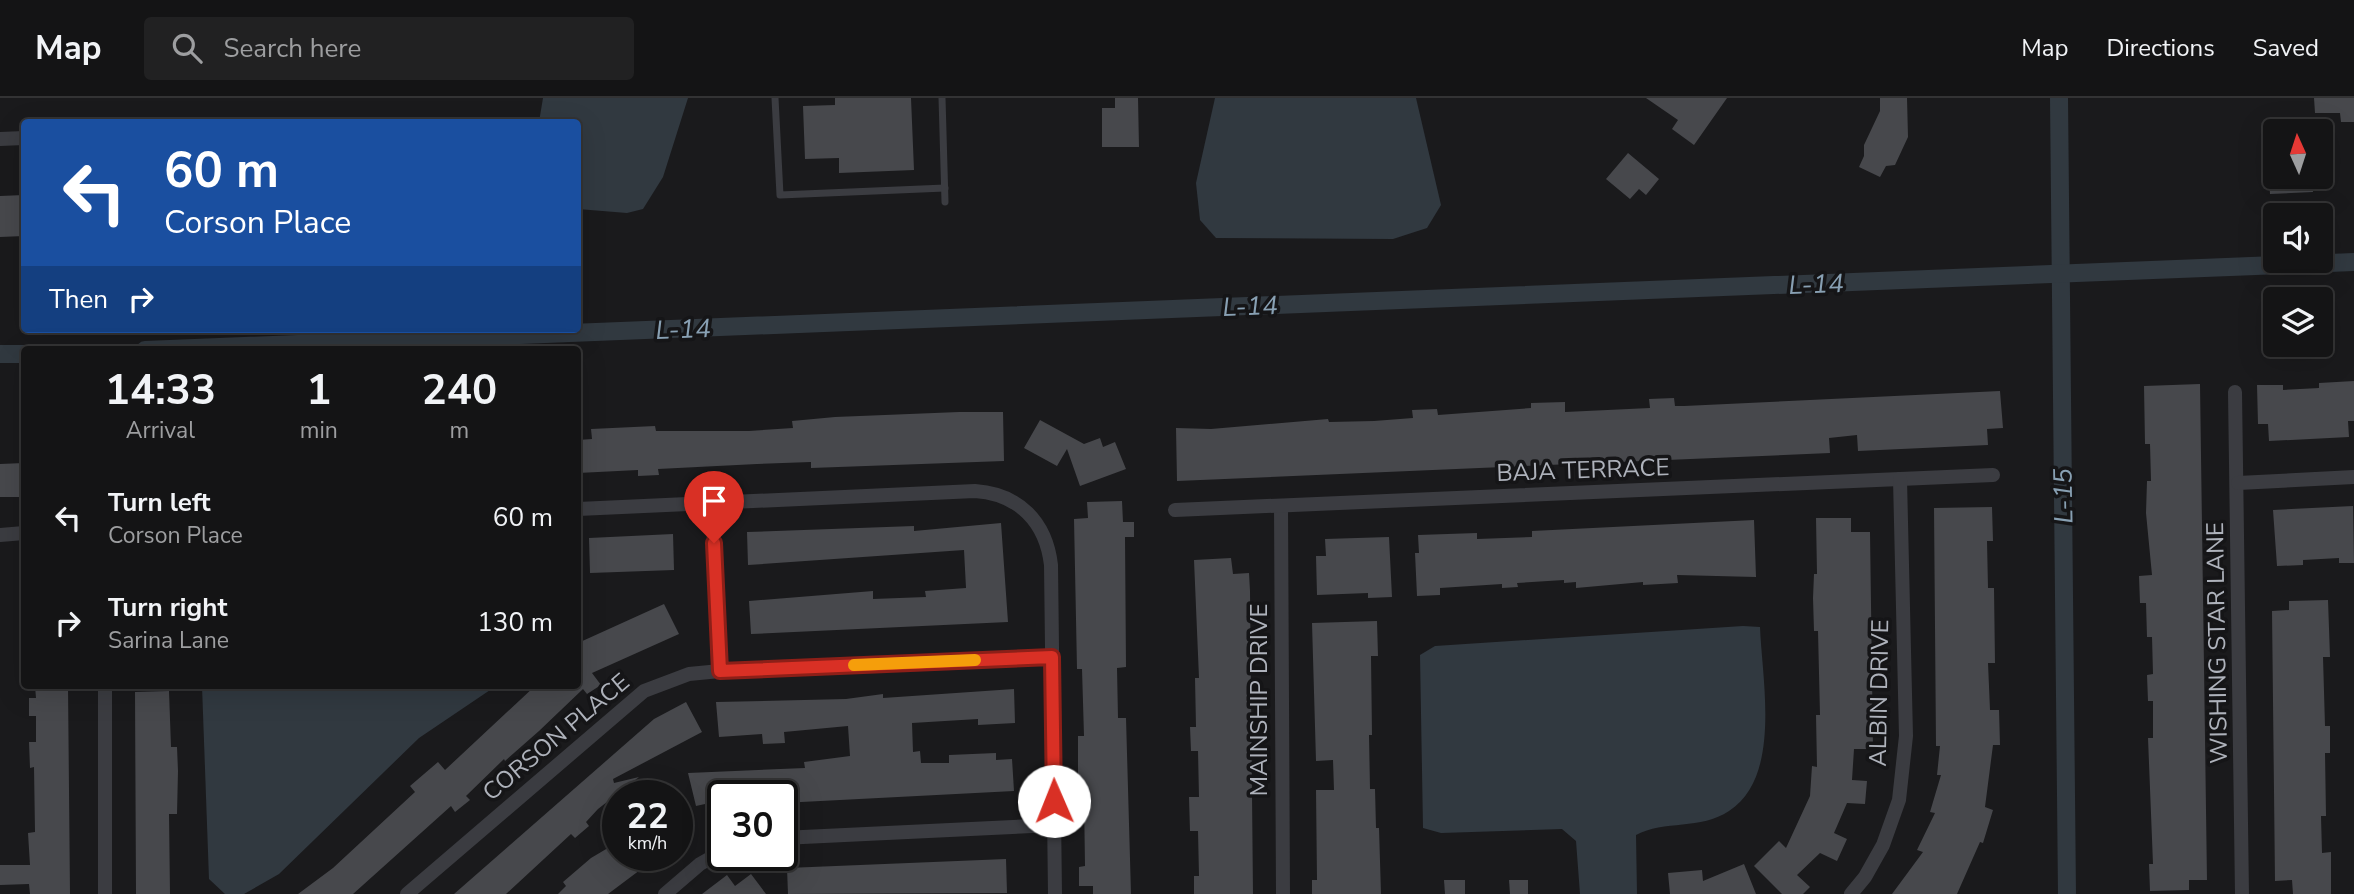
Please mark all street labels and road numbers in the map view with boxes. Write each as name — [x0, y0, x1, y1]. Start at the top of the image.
street label: BAJA TERRACE — [1496, 451, 1670, 489]
street label: WISHING STAR LANE — [2199, 522, 2235, 764]
street label: MAINSHIP DRIVE — [1243, 604, 1275, 796]
street label: ALBIN DRIVE — [1862, 619, 1896, 767]
street label: CORSON PLACE — [476, 666, 636, 808]

